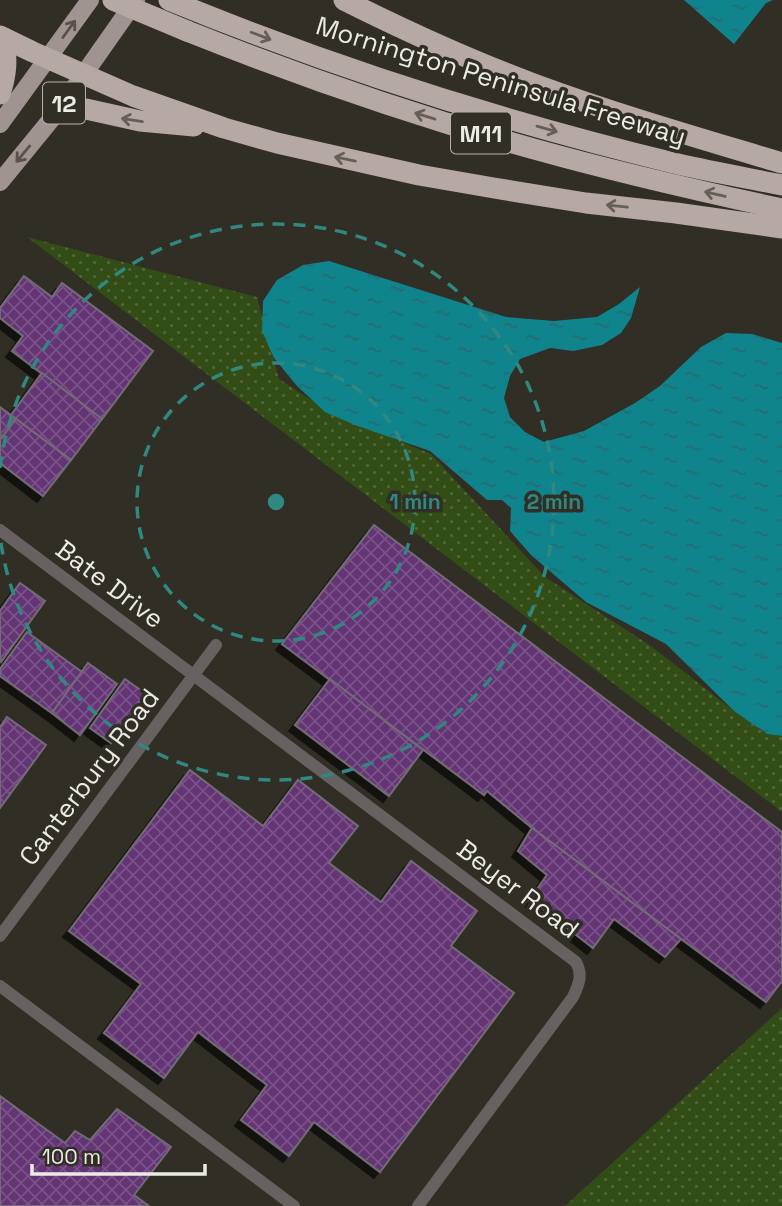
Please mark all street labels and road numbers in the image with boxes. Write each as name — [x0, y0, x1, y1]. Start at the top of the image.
street label: Mornington Peninsula Freeway — [312, 8, 690, 154]
road number: 12 — [43, 82, 85, 124]
road number: M11 — [451, 113, 511, 154]
street label: Bate Drive — [49, 532, 171, 636]
street label: Canterbury Road — [11, 682, 167, 872]
street label: Beyer Road — [450, 832, 586, 946]

